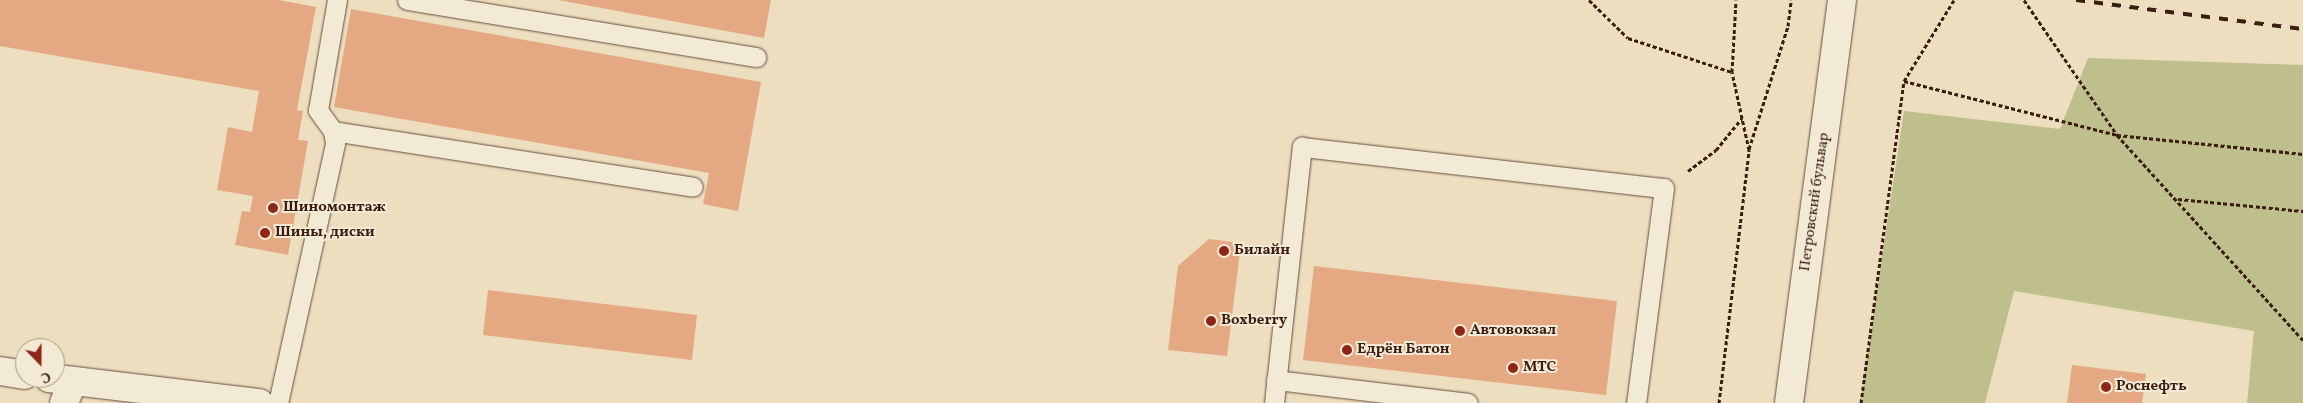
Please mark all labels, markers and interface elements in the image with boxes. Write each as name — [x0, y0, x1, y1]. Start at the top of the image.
street label: Петровский бульвар — [1796, 131, 1834, 273]
place label: Шиномонтаж — [283, 199, 386, 217]
marker: Шиномонтаж — [267, 202, 279, 214]
place label: Шины, диски — [275, 224, 375, 242]
marker: Шины, диски — [259, 227, 271, 239]
place label: Билайн — [1234, 242, 1290, 260]
marker: Билайн — [1218, 245, 1230, 257]
place label: Boxberry — [1221, 312, 1287, 330]
marker: Boxberry — [1205, 315, 1217, 327]
place label: Автовокзал — [1470, 322, 1556, 340]
marker: Автовокзал — [1454, 325, 1466, 337]
north arrow — [15, 338, 65, 388]
place label: Едрён Батон — [1357, 341, 1450, 359]
marker: Едрён Батон — [1341, 344, 1353, 356]
place label: МТС — [1523, 359, 1556, 377]
marker: МТС — [1507, 362, 1519, 374]
text: С — [38, 366, 53, 387]
place label: Роснефть — [2116, 378, 2187, 396]
marker: Роснефть — [2100, 381, 2112, 393]

